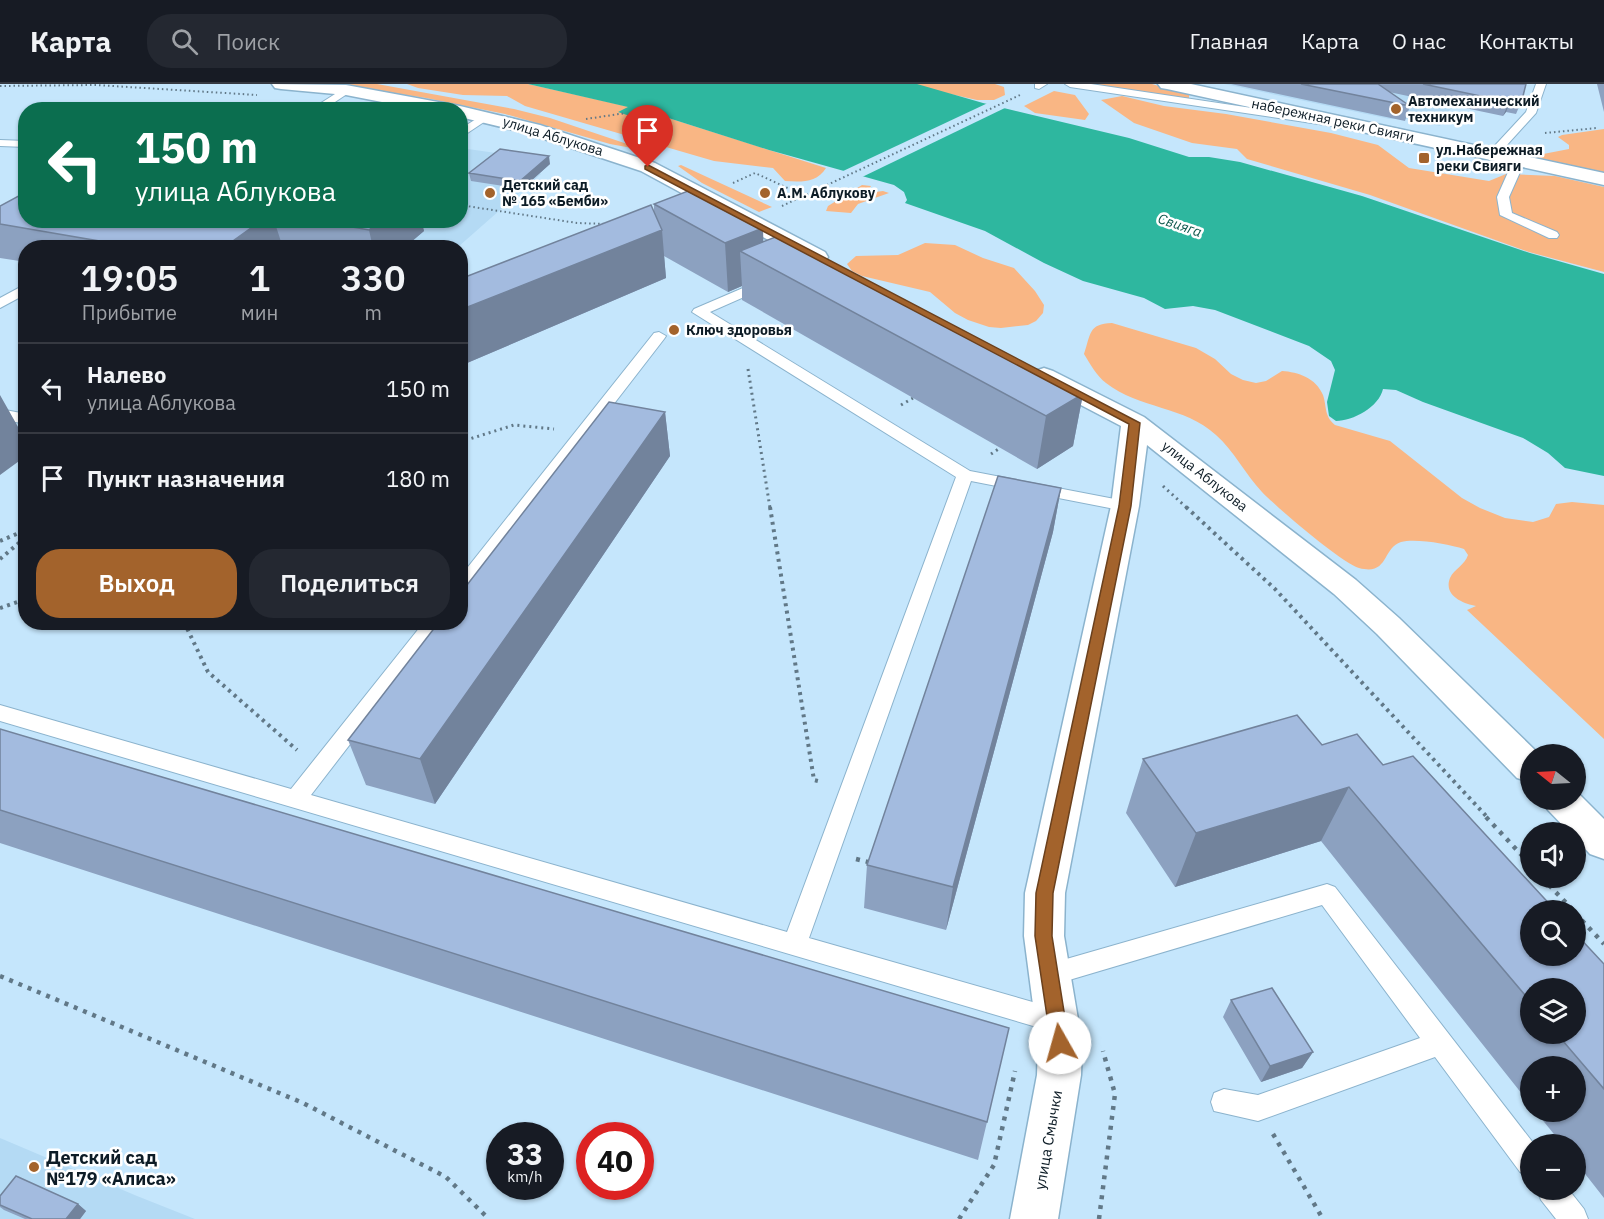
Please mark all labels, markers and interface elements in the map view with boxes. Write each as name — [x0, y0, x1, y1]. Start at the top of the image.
search box — [147, 14, 567, 68]
text: Карта — [30, 23, 111, 60]
icon: search — [168, 25, 201, 58]
text: Поиск — [216, 27, 280, 56]
text: Главная — [1190, 27, 1268, 55]
text: Карта — [1301, 27, 1359, 55]
text: О нас — [1392, 27, 1446, 55]
text: Контакты — [1479, 27, 1574, 55]
place label: Автомеханический техникум — [1408, 92, 1540, 126]
street label: набережная реки Свияги — [1250, 94, 1416, 146]
marker: Автомеханический техникум — [1389, 102, 1403, 116]
pin — [622, 105, 673, 167]
street label: улица Аблукова — [500, 112, 606, 160]
icon: arrive — [631, 114, 664, 147]
text: 150 m — [135, 120, 258, 175]
icon: left — [36, 126, 114, 204]
place label: ул.Набережная реки Свияги — [1436, 141, 1543, 175]
marker: ул.Набережная реки Свияги — [1417, 151, 1431, 165]
text: улица Аблукова — [135, 173, 336, 208]
place label: Детский сад № 165 «Бемби» — [502, 176, 608, 210]
place label: А.М. Аблукову — [777, 184, 876, 202]
marker: Детский сад № 165 «Бемби» — [483, 186, 497, 200]
marker: А.М. Аблукову — [758, 186, 772, 200]
water label: Свияга — [1156, 209, 1204, 241]
text: 19:05 — [80, 254, 178, 301]
text: 1 — [249, 254, 270, 301]
text: 330 — [341, 254, 406, 301]
text: Прибытие — [82, 299, 177, 326]
text: мин — [241, 299, 278, 326]
text: m — [364, 299, 382, 326]
place label: Ключ здоровья — [686, 321, 792, 339]
marker: Ключ здоровья — [667, 323, 681, 337]
text: Налево — [87, 360, 166, 389]
icon: left — [36, 372, 69, 405]
text: 150 m — [386, 374, 450, 403]
text: улица Аблукова — [87, 389, 236, 416]
street label: улица Аблукова — [1158, 437, 1252, 516]
icon: arrive — [36, 462, 69, 495]
text: Пункт назначения — [87, 464, 285, 493]
text: 180 m — [386, 464, 450, 493]
button: Выход — [36, 549, 237, 618]
button: Поделиться — [249, 549, 450, 618]
north arrow — [1520, 744, 1586, 810]
map controls — [1520, 744, 1586, 1200]
button: sound — [1520, 822, 1586, 888]
button: search — [1520, 900, 1586, 966]
button: layers — [1520, 978, 1586, 1044]
position arrow — [1028, 1011, 1092, 1075]
button: + — [1520, 1056, 1586, 1122]
street label: улица Смычки — [1030, 1089, 1066, 1191]
speed limit sign: 40 — [576, 1122, 654, 1200]
text: 33 — [507, 1134, 543, 1173]
button: − — [1520, 1134, 1586, 1200]
place label: Детский сад №179 «Алиса» — [46, 1146, 176, 1190]
marker: Детский сад №179 «Алиса» — [27, 1160, 41, 1174]
text: km/h — [507, 1167, 543, 1186]

